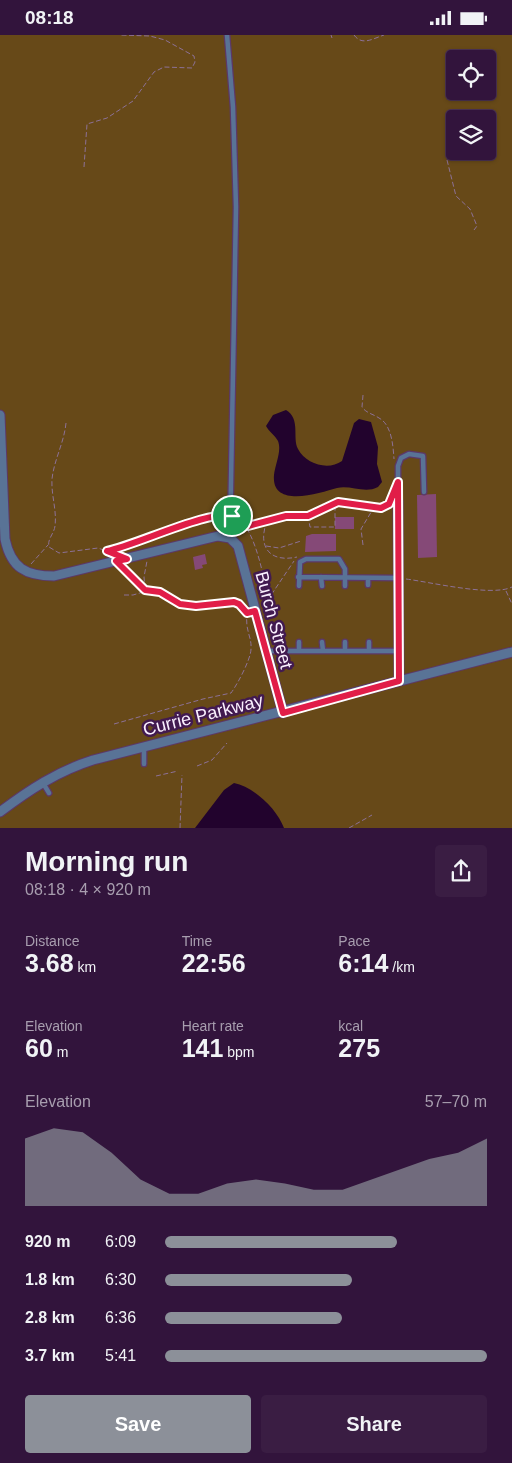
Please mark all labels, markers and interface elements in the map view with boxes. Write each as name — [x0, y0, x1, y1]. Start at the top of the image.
text: 08:18 — [25, 7, 74, 28]
map controls — [446, 50, 496, 160]
button: locate — [446, 50, 496, 100]
button: layers — [446, 110, 496, 160]
pin — [211, 495, 253, 537]
icon: arrive — [218, 502, 246, 530]
street label: Burch Street — [251, 569, 297, 671]
street label: Currie Parkway — [141, 690, 265, 740]
button: share — [435, 845, 487, 897]
text: Morning run — [25, 846, 188, 877]
text: 08:18 · 4 × 920 m — [25, 881, 151, 898]
text: Distance — [25, 933, 79, 949]
text: Time — [182, 933, 212, 949]
text: Pace — [338, 933, 370, 949]
text: 3.68 — [25, 949, 74, 977]
text: 22:56 — [182, 949, 246, 977]
text: 6:14 — [338, 949, 388, 977]
text: km — [74, 959, 96, 975]
text: /km — [388, 959, 415, 975]
text: Elevation — [25, 1018, 83, 1034]
text: Heart rate — [182, 1018, 244, 1034]
text: kcal — [338, 1018, 363, 1034]
text: 60 — [25, 1034, 53, 1062]
text: 141 — [182, 1034, 223, 1062]
text: 275 — [338, 1034, 380, 1062]
text: m — [53, 1044, 68, 1060]
text: bpm — [223, 1044, 255, 1060]
text: Elevation — [25, 1093, 91, 1110]
text: 57–70 m — [425, 1093, 487, 1110]
text: 920 m — [25, 1233, 70, 1250]
text: 6:09 — [105, 1233, 136, 1250]
text: 1.8 km — [25, 1271, 75, 1288]
text: 6:30 — [105, 1271, 136, 1288]
text: 2.8 km — [25, 1309, 75, 1326]
text: 6:36 — [105, 1309, 136, 1326]
text: 3.7 km — [25, 1347, 75, 1364]
text: 5:41 — [105, 1347, 136, 1364]
button: Save — [25, 1395, 251, 1453]
button: Share — [261, 1395, 487, 1453]

